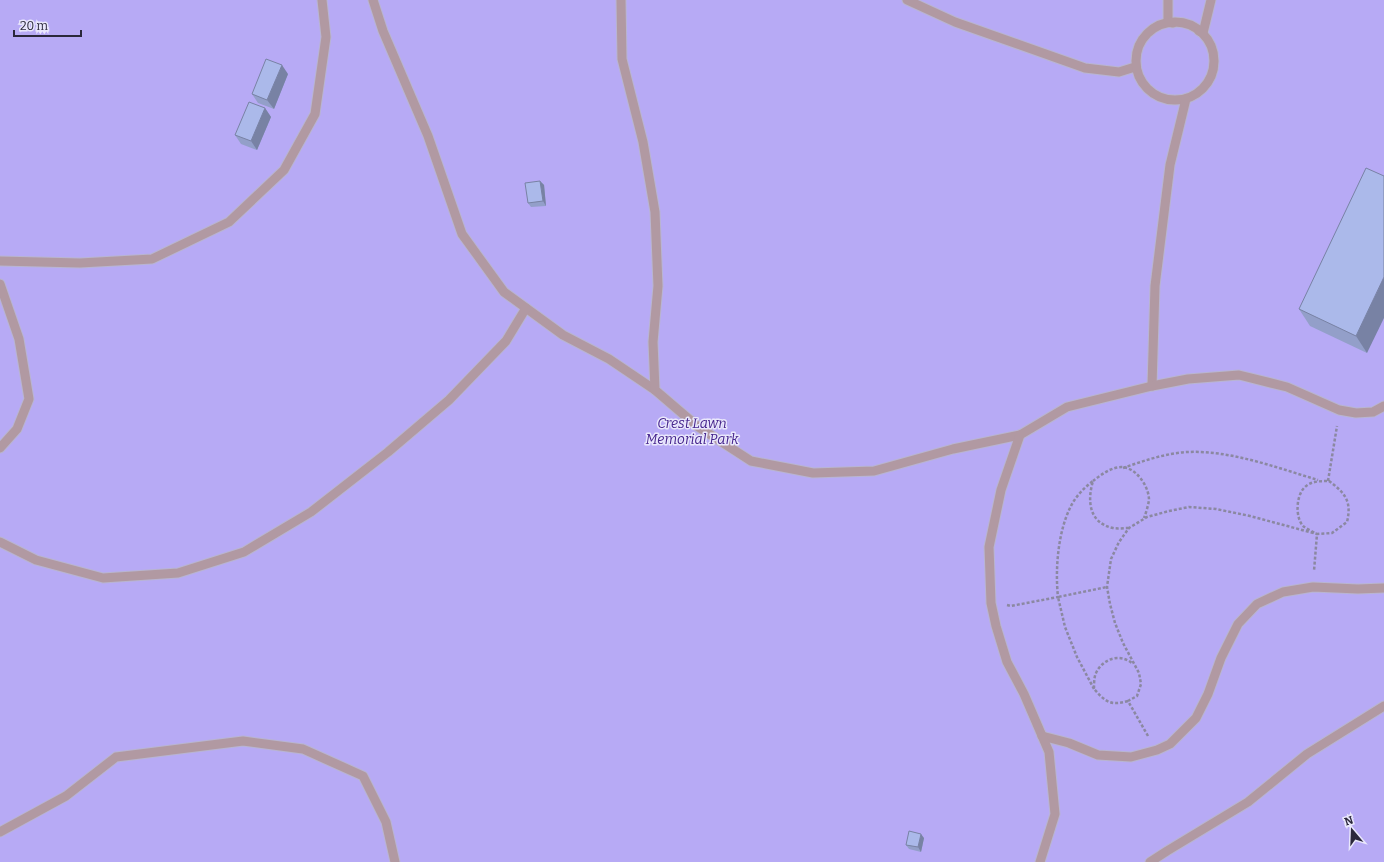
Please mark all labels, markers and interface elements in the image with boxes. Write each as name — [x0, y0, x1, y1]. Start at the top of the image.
scale bar — [14, 12, 81, 38]
text: 20 m — [20, 19, 49, 33]
park label: Crest Lawn Memorial Park — [645, 415, 739, 448]
north arrow — [1332, 810, 1372, 850]
text: N — [1343, 813, 1356, 829]

